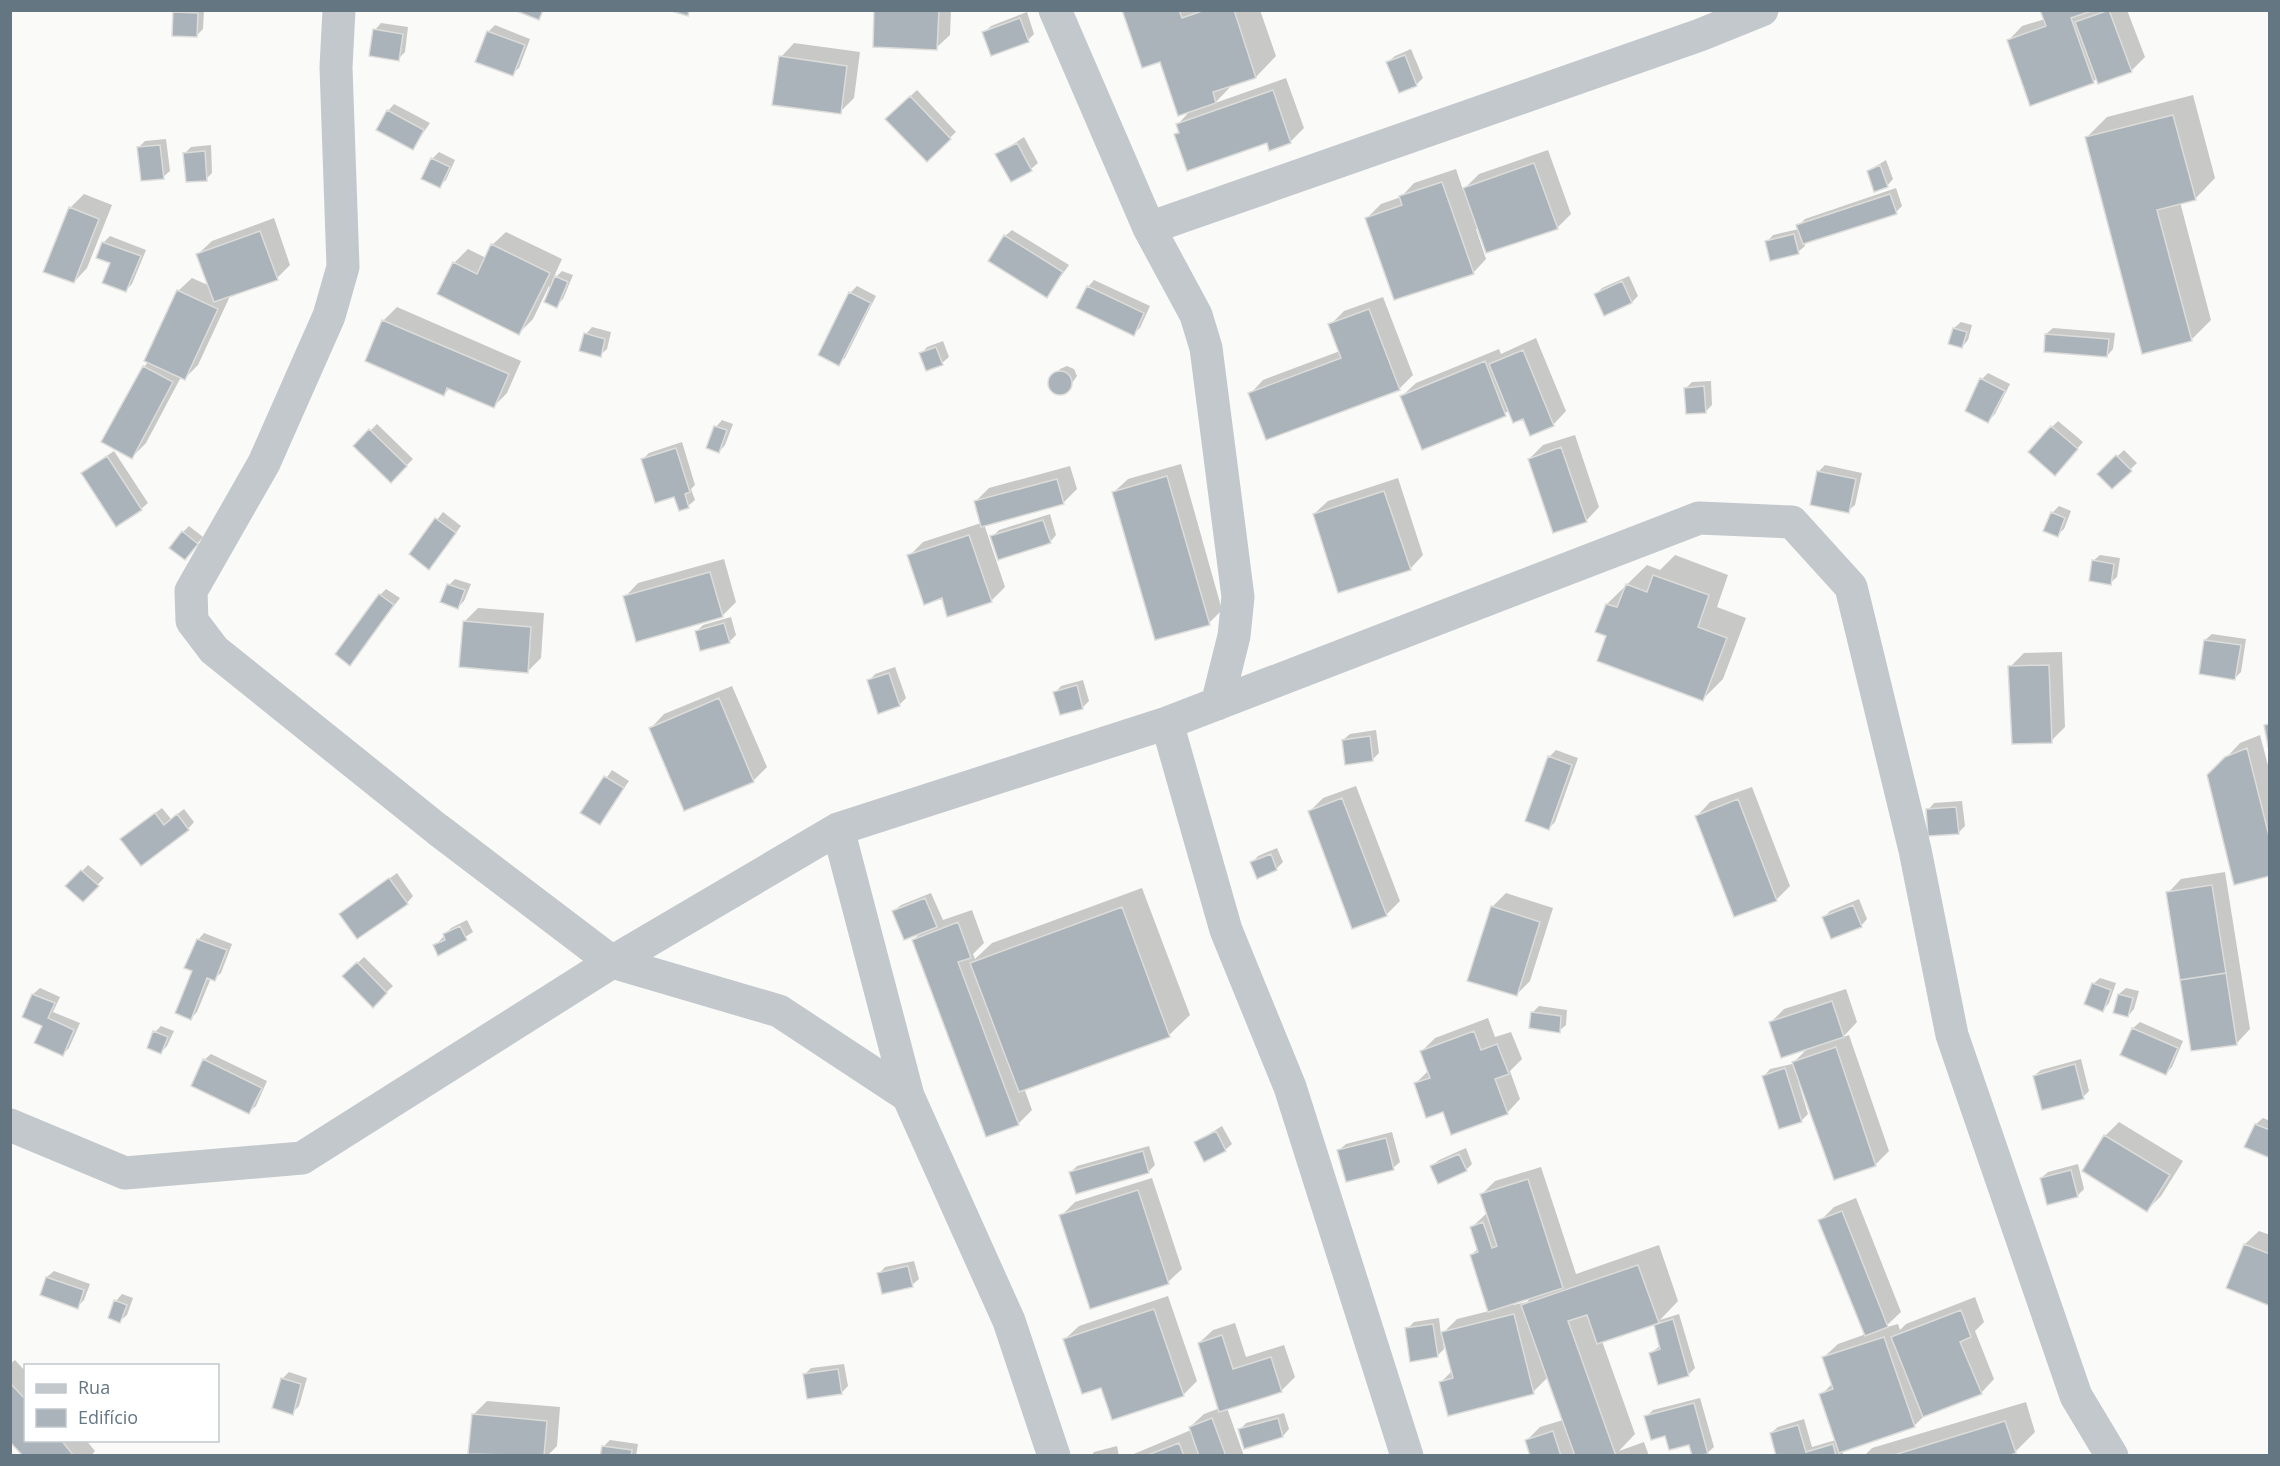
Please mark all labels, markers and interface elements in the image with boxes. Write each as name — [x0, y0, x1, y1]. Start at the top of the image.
legend — [24, 1364, 219, 1442]
text: Rua — [78, 1375, 110, 1399]
text: Edifício — [78, 1405, 138, 1429]

